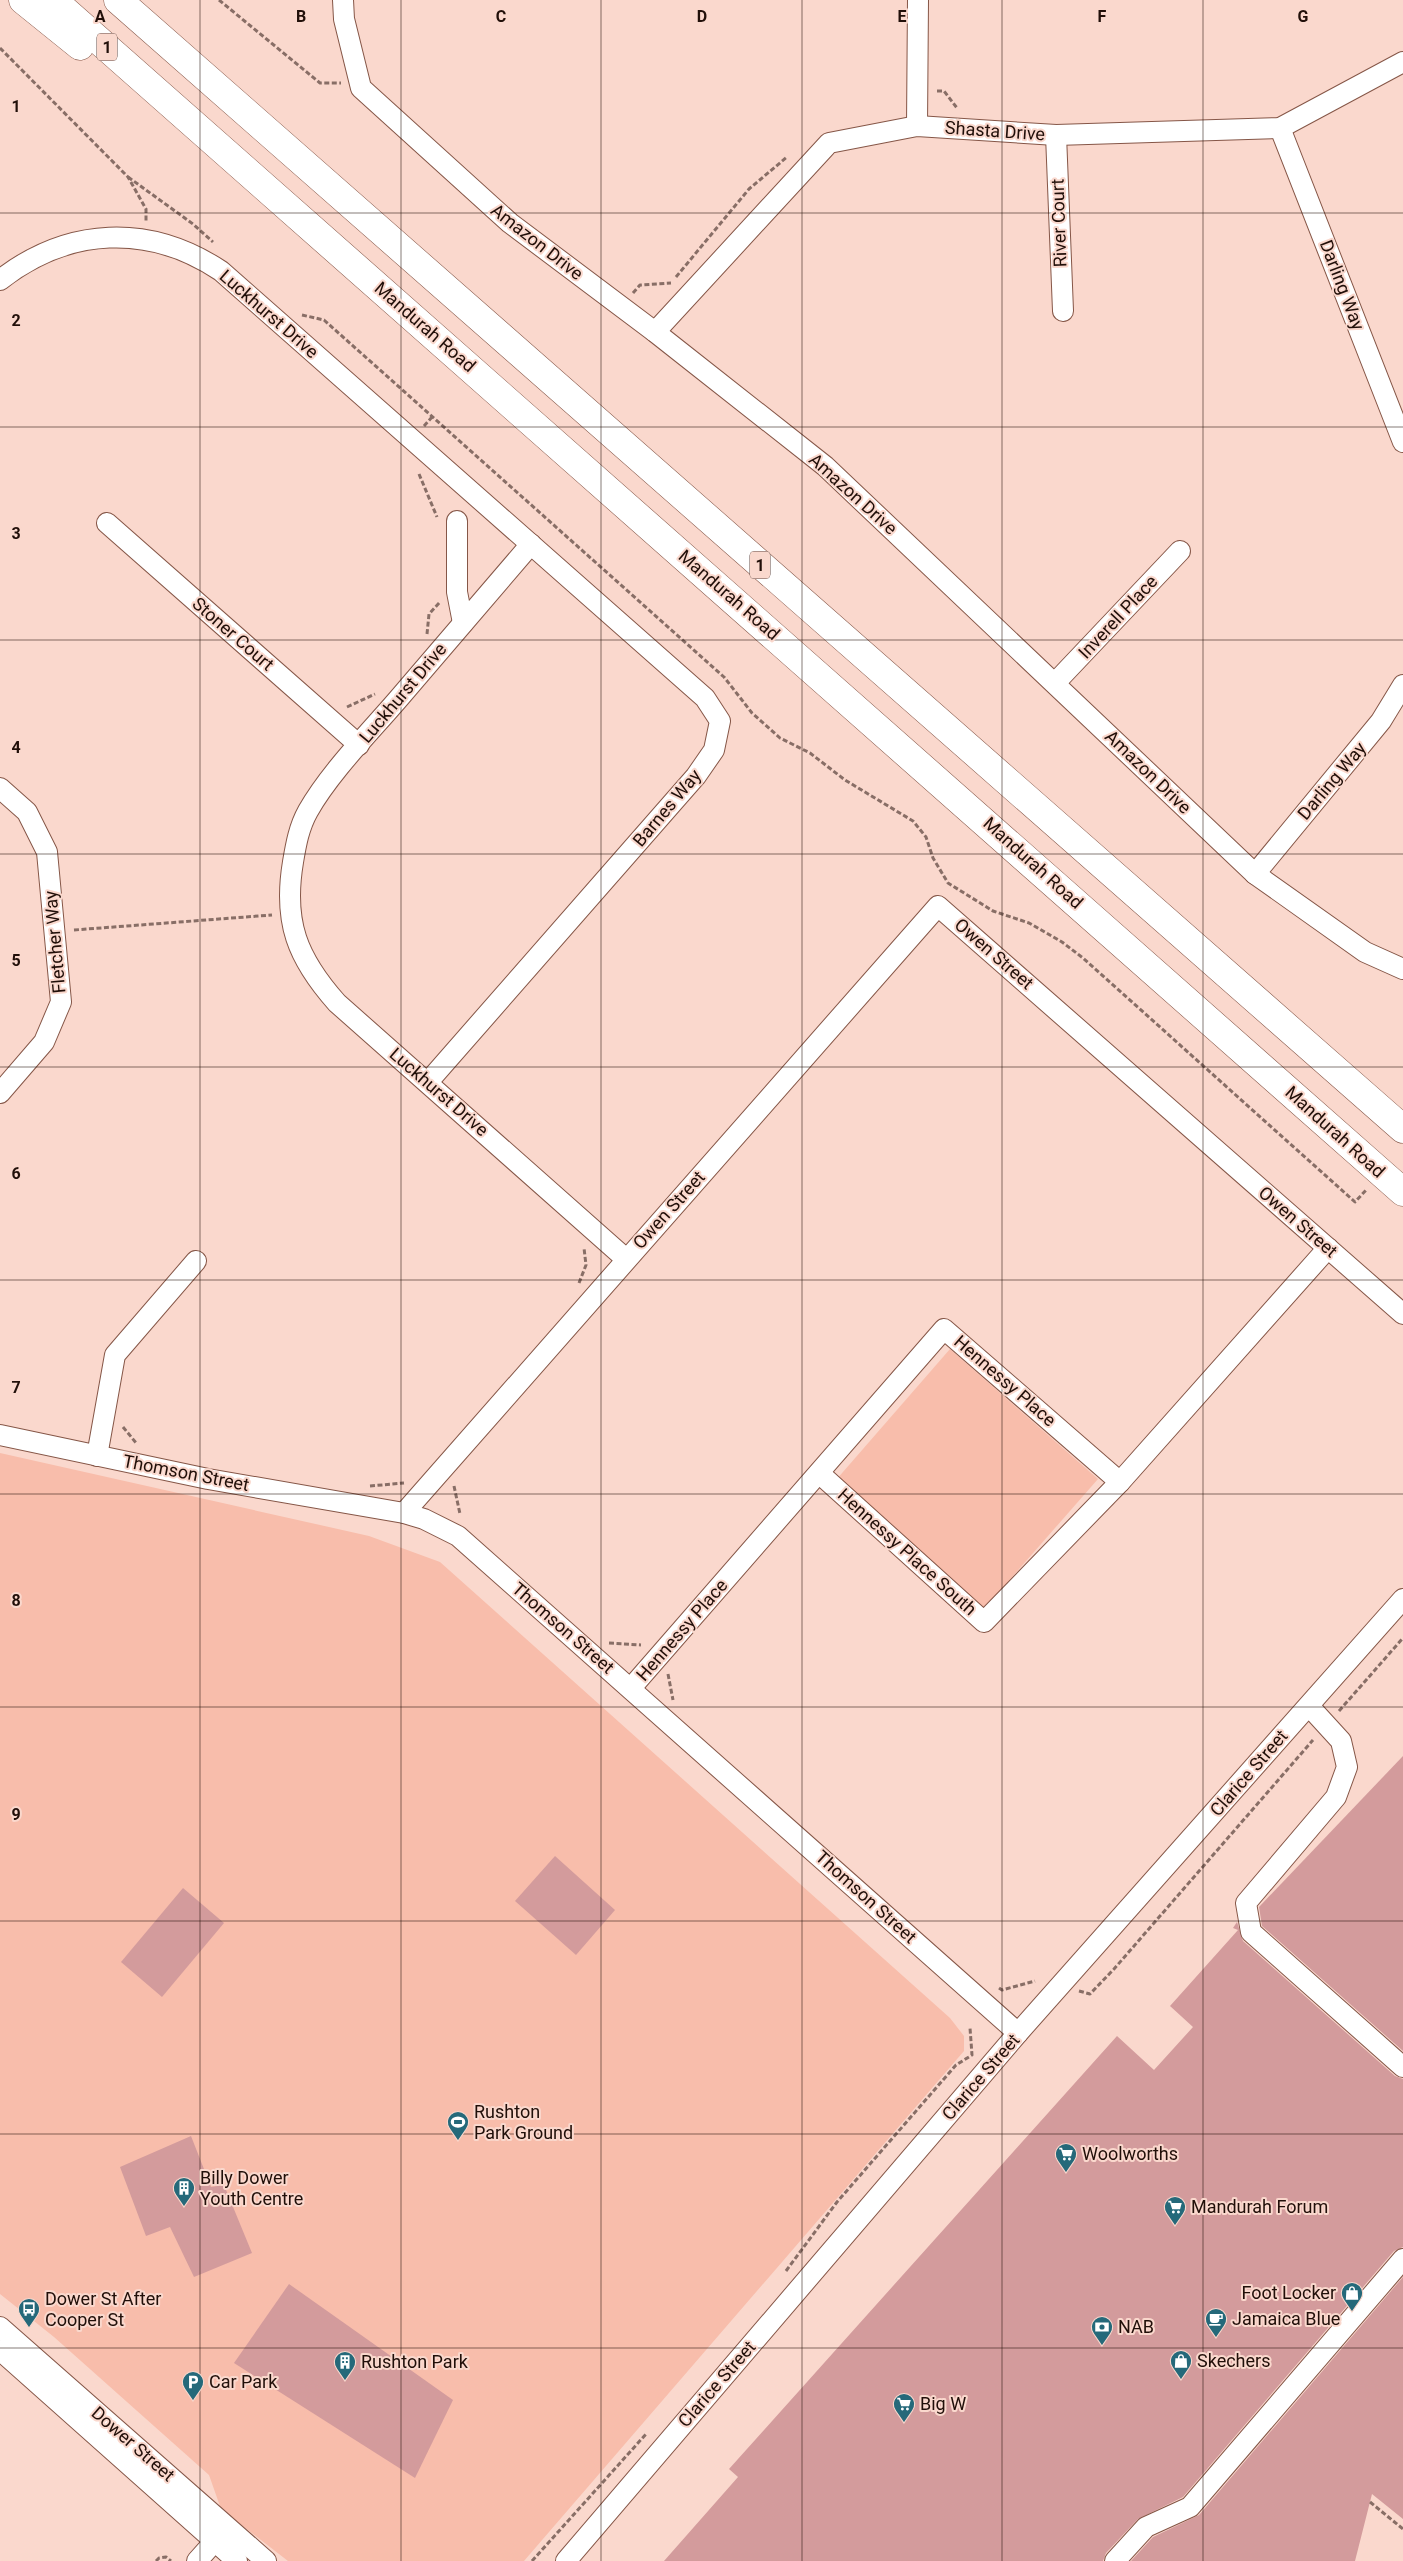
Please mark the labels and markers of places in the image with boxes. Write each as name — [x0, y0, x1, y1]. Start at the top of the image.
place label: Rushton Park Ground — [474, 2101, 573, 2143]
sports icon: Rushton Park Ground — [446, 2110, 470, 2141]
supermarket icon: Woolworths — [1054, 2142, 1078, 2173]
place label: Woolworths — [1082, 2143, 1178, 2164]
place label: Billy Dower Youth Centre — [200, 2167, 303, 2209]
building icon: Billy Dower Youth Centre — [172, 2176, 196, 2207]
supermarket icon: Mandurah Forum — [1163, 2195, 1187, 2226]
place label: Mandurah Forum — [1191, 2196, 1328, 2217]
shop icon: Foot Locker — [1340, 2281, 1364, 2312]
place label: Foot Locker — [1241, 2282, 1336, 2303]
place label: Dower St After Cooper St — [45, 2288, 161, 2330]
bus stop icon: Dower St After Cooper St — [17, 2297, 41, 2328]
cafe icon: Jamaica Blue — [1204, 2307, 1228, 2338]
place label: Jamaica Blue — [1232, 2308, 1340, 2329]
bank icon: NAB — [1090, 2315, 1114, 2346]
place label: NAB — [1118, 2316, 1154, 2337]
shop icon: Skechers — [1169, 2349, 1193, 2380]
building icon: Rushton Park — [333, 2350, 357, 2381]
place label: Skechers — [1197, 2350, 1270, 2371]
place label: Rushton Park — [361, 2351, 469, 2372]
parking icon: Car Park — [181, 2370, 205, 2401]
place label: Car Park — [209, 2371, 278, 2392]
supermarket icon: Big W — [892, 2392, 916, 2423]
place label: Big W — [920, 2393, 966, 2414]

